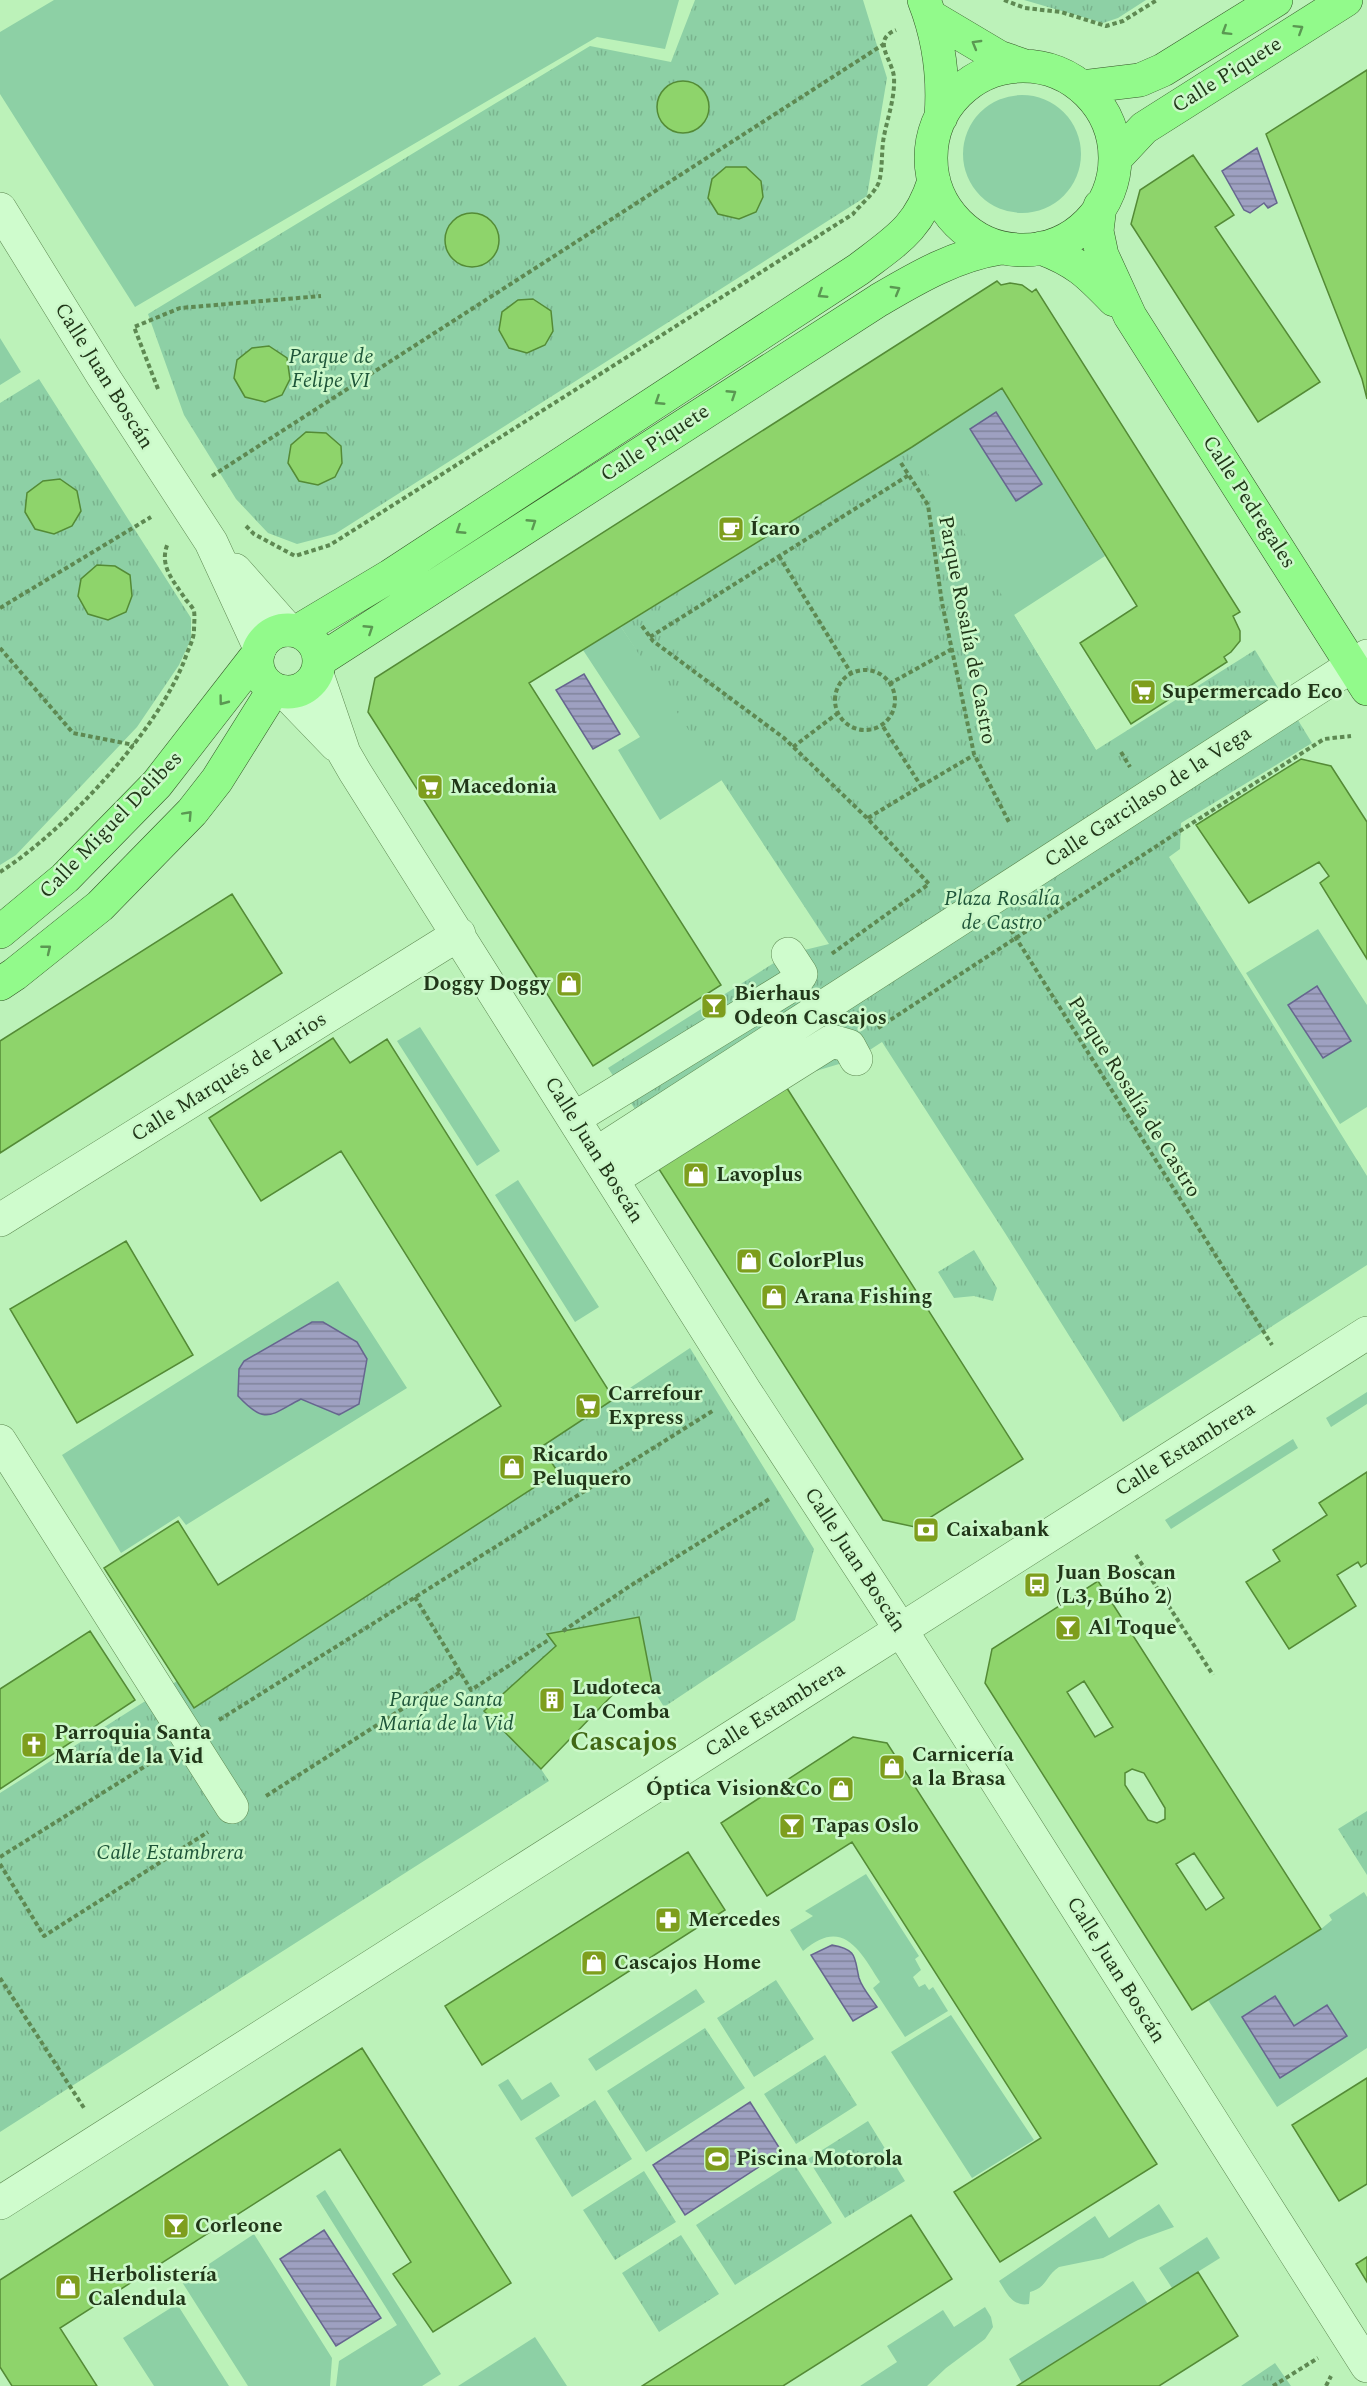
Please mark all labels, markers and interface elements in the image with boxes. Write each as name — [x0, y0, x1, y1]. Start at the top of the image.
one-way arrow — [1222, 24, 1232, 36]
one-way arrow — [1293, 25, 1303, 37]
street label: Calle Piquete — [1166, 28, 1288, 122]
one-way arrow — [972, 40, 982, 52]
one-way arrow — [890, 286, 900, 297]
one-way arrow — [818, 287, 829, 298]
street label: Calle Juan Boscán — [46, 296, 162, 456]
park label: Parque de Felipe VI — [289, 341, 374, 397]
one-way arrow — [725, 391, 736, 402]
one-way arrow — [654, 393, 665, 404]
street label: Calle Piquete — [594, 396, 716, 490]
street label: Calle Pedregales — [1194, 429, 1304, 575]
place label: Ícaro — [750, 513, 800, 545]
street label: Parque Rosalía de Castro — [929, 513, 1005, 747]
cafe icon: Ícaro — [716, 514, 746, 544]
one-way arrow — [526, 519, 537, 530]
one-way arrow — [456, 523, 467, 534]
one-way arrow — [363, 624, 373, 636]
place label: Supermercado Eco — [1162, 676, 1342, 708]
supermarket icon: Supermercado Eco — [1128, 677, 1158, 707]
one-way arrow — [219, 694, 230, 705]
street label: Calle Garcilaso de la Vega — [1038, 717, 1259, 876]
street label: Calle Miguel Delibes — [32, 744, 190, 906]
place label: Macedonia — [450, 771, 557, 803]
supermarket icon: Macedonia — [415, 772, 445, 802]
one-way arrow — [181, 812, 192, 822]
park label: Plaza Rosalía de Castro — [944, 883, 1060, 939]
one-way arrow — [40, 945, 51, 956]
place label: Doggy Doggy — [423, 968, 551, 1000]
shop icon: Doggy Doggy — [554, 969, 584, 999]
place label: Bierhaus Odeon Cascajos — [734, 978, 887, 1034]
street label: Parque Rosalía de Castro — [1059, 990, 1209, 1204]
bar icon: Bierhaus Odeon Cascajos — [699, 991, 729, 1021]
street label: Calle Marqués de Larios — [125, 1004, 333, 1150]
street label: Calle Juan Boscán — [536, 1070, 652, 1230]
place label: Lavoplus — [716, 1159, 803, 1191]
shop icon: Lavoplus — [681, 1160, 711, 1190]
place label: ColorPlus — [768, 1245, 864, 1277]
shop icon: ColorPlus — [734, 1246, 764, 1276]
place label: Arana Fishing — [794, 1281, 933, 1313]
shop icon: Arana Fishing — [759, 1282, 789, 1312]
place label: Carrefour Express — [608, 1378, 703, 1434]
supermarket icon: Carrefour Express — [573, 1391, 603, 1421]
street label: Calle Estambrera — [1109, 1393, 1262, 1505]
place label: Ricardo Peluquero — [532, 1439, 631, 1495]
shop icon: Ricardo Peluquero — [497, 1452, 527, 1482]
street label: Calle Juan Boscán — [796, 1481, 914, 1639]
place label: Caixabank — [946, 1514, 1050, 1546]
bank icon: Caixabank — [911, 1515, 941, 1545]
place label: Juan Boscan (L3, Búho 2) — [1056, 1557, 1176, 1613]
bus stop icon: Juan Boscan (L3, Búho 2) — [1022, 1570, 1052, 1600]
place label: Al Toque — [1088, 1612, 1177, 1644]
bar icon: Al Toque — [1053, 1613, 1083, 1643]
street label: Calle Estambrera — [699, 1654, 852, 1766]
place label: Ludoteca La Comba — [572, 1672, 670, 1728]
park label: Parque Santa María de la Vid — [378, 1684, 514, 1740]
building icon: Ludoteca La Comba — [537, 1685, 567, 1715]
place label: Parroquia Santa María de la Vid — [54, 1717, 211, 1773]
district label: Cascajos — [570, 1721, 678, 1763]
church icon: Parroquia Santa María de la Vid — [19, 1730, 49, 1760]
place label: Carnicería a la Brasa — [912, 1739, 1014, 1795]
shop icon: Carnicería a la Brasa — [877, 1752, 907, 1782]
place label: Óptica Vision&Co — [646, 1773, 822, 1805]
shop icon: Óptica Vision&Co — [826, 1774, 856, 1804]
place label: Tapas Oslo — [812, 1810, 919, 1842]
bar icon: Tapas Oslo — [777, 1811, 807, 1841]
park label: Calle Estambrera — [96, 1837, 244, 1869]
street label: Calle Juan Boscán — [1058, 1890, 1174, 2050]
place label: Mercedes — [688, 1904, 781, 1936]
pharmacy icon: Mercedes — [653, 1905, 683, 1935]
place label: Cascajos Home — [614, 1947, 761, 1979]
shop icon: Cascajos Home — [579, 1948, 609, 1978]
place label: Piscina Motorola — [736, 2143, 903, 2175]
sports icon: Piscina Motorola — [702, 2144, 732, 2174]
place label: Corleone — [195, 2210, 283, 2242]
bar icon: Corleone — [161, 2211, 191, 2241]
place label: Herbolistería Calendula — [88, 2259, 217, 2315]
shop icon: Herbolistería Calendula — [53, 2272, 83, 2302]

